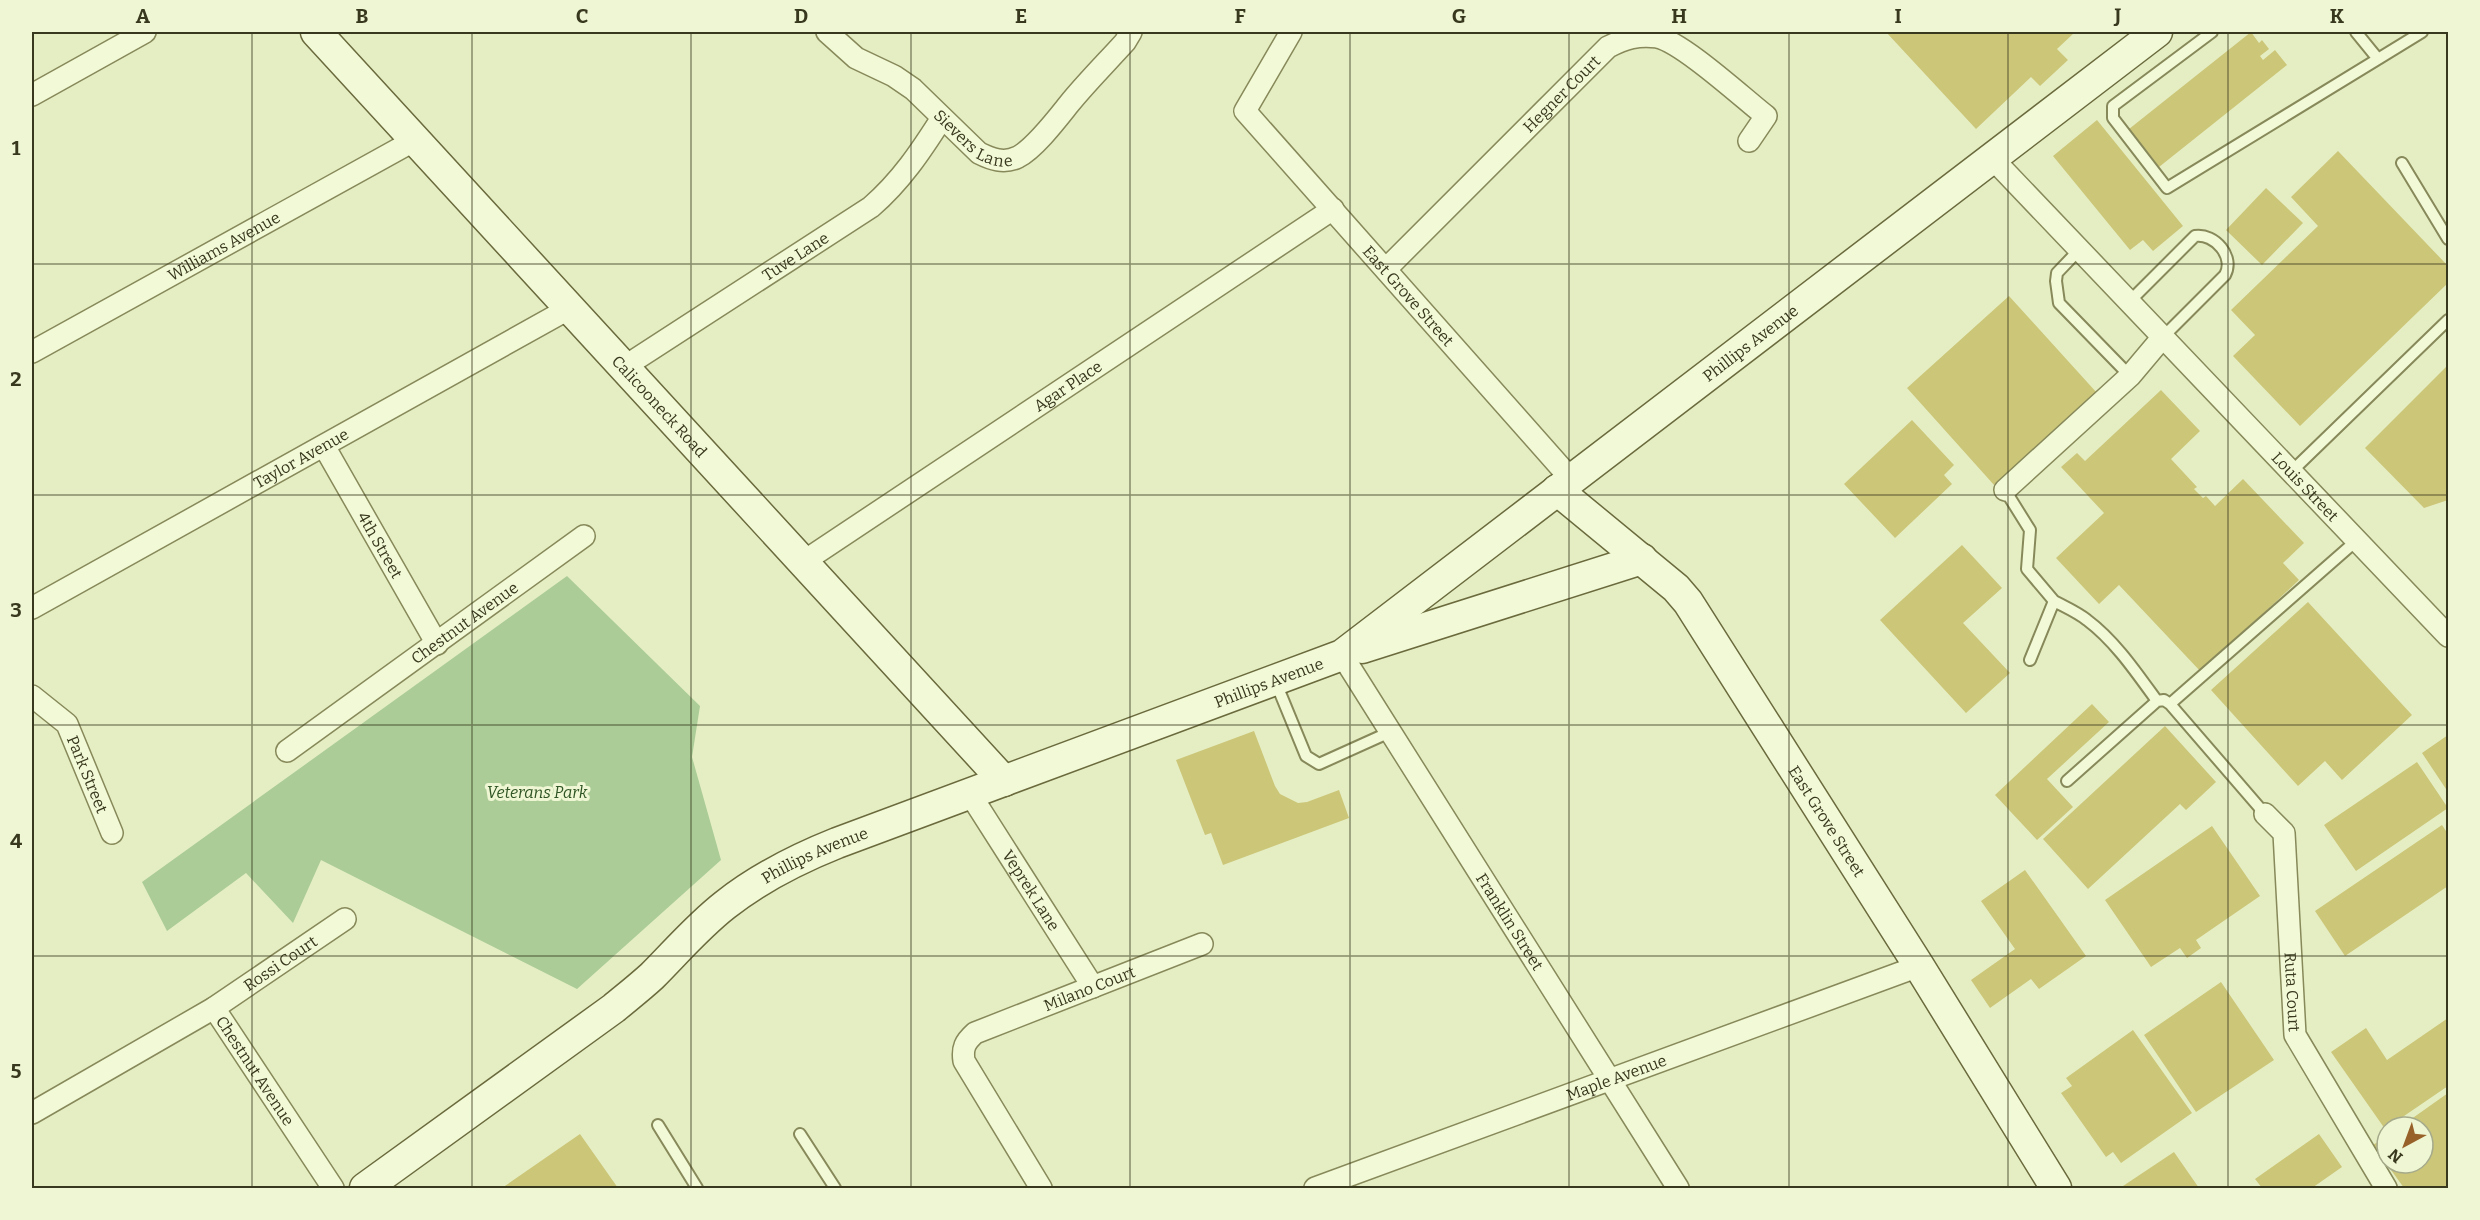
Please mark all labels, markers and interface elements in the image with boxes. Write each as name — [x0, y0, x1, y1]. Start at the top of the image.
text: A — [136, 4, 151, 28]
text: B — [356, 4, 369, 28]
text: C — [576, 4, 588, 28]
text: D — [794, 4, 808, 28]
text: E — [1015, 4, 1027, 28]
text: F — [1234, 4, 1246, 28]
text: G — [1452, 4, 1466, 28]
text: H — [1671, 4, 1687, 28]
text: I — [1894, 4, 1902, 28]
text: J — [2114, 4, 2122, 28]
text: K — [2330, 4, 2345, 28]
street label: Hegner Court — [1519, 51, 1604, 136]
street label: Sievers Lane — [930, 105, 1014, 170]
text: 1 — [12, 136, 21, 160]
street label: Williams Avenue — [164, 207, 283, 285]
street label: Tuve Lane — [758, 228, 832, 285]
street label: East Grove Street — [1359, 241, 1458, 350]
street label: Phillips Avenue — [1699, 301, 1802, 385]
street label: Calicooneck Road — [608, 351, 711, 461]
street label: Agar Place — [1030, 356, 1105, 415]
text: 2 — [10, 367, 22, 391]
street label: Taylor Avenue — [250, 424, 352, 492]
street label: Louis Street — [2268, 448, 2343, 525]
street label: 4th Street — [354, 508, 407, 582]
street label: Chestnut Avenue — [407, 578, 522, 668]
text: 3 — [10, 598, 22, 622]
street label: Phillips Avenue — [1212, 653, 1326, 711]
street label: Park Street — [63, 732, 112, 816]
street label: East Grove Street — [1785, 762, 1869, 880]
park label: Veterans Park — [487, 783, 588, 802]
street label: Phillips Avenue — [758, 823, 870, 887]
text: 4 — [10, 829, 22, 853]
street label: Veprek Lane — [998, 846, 1064, 934]
street label: Franklin Street — [1472, 869, 1548, 974]
street label: Rossi Court — [240, 931, 321, 995]
street label: Ruta Court — [2281, 952, 2304, 1032]
street label: Milano Court — [1041, 962, 1138, 1015]
street label: Chestnut Avenue — [212, 1012, 298, 1129]
street label: Maple Avenue — [1564, 1050, 1669, 1104]
text: 5 — [11, 1059, 22, 1083]
north arrow — [2375, 1115, 2435, 1175]
text: N — [2385, 1145, 2406, 1167]

